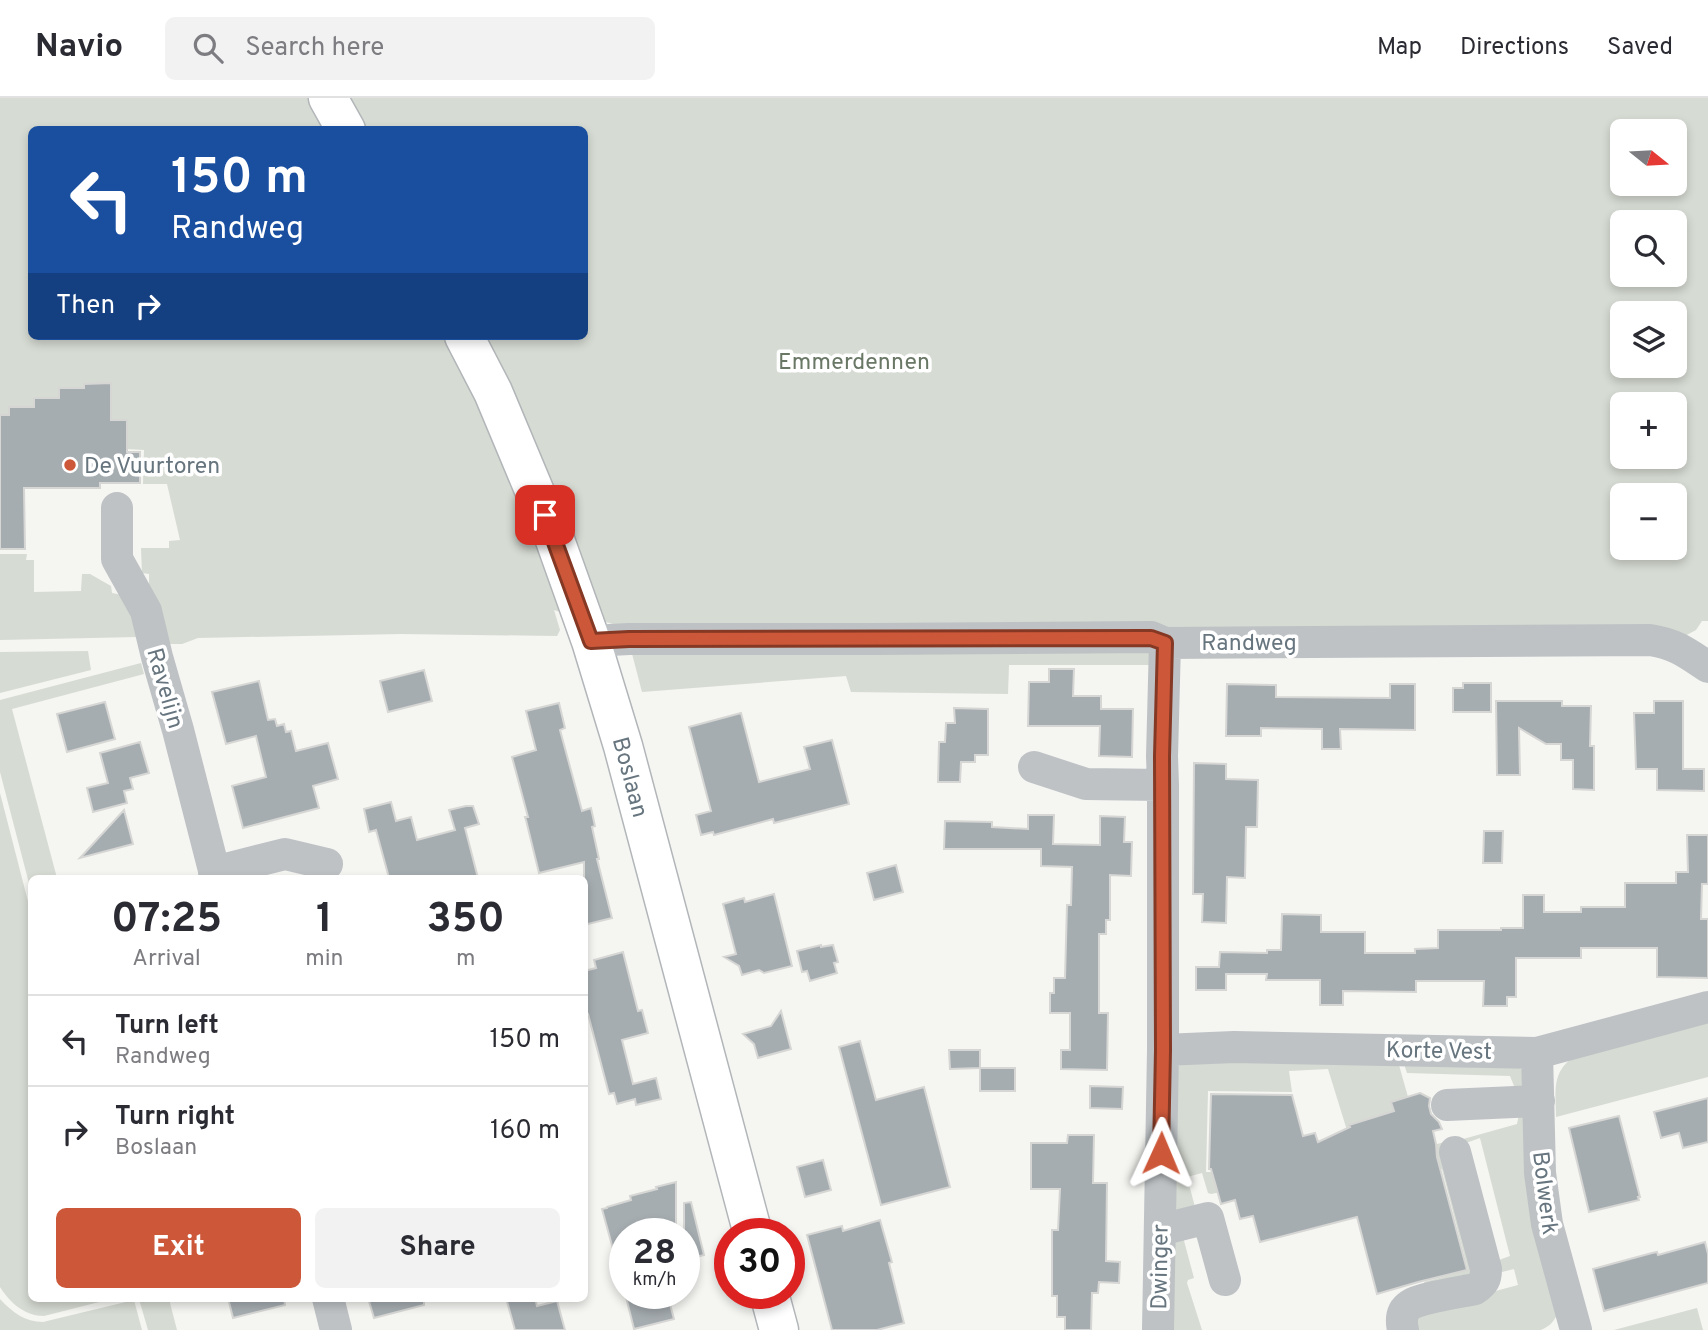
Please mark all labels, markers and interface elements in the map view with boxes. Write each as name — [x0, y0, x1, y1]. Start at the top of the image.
search box — [165, 17, 655, 80]
text: Navio — [35, 27, 123, 69]
icon: search — [189, 29, 227, 67]
text: Search here — [245, 32, 384, 65]
text: Map — [1377, 33, 1422, 63]
text: Directions — [1460, 33, 1569, 63]
text: Saved — [1607, 33, 1673, 63]
north arrow — [1610, 119, 1687, 196]
map controls — [1610, 119, 1687, 560]
text: 150 m — [171, 149, 308, 211]
icon: left — [56, 154, 147, 245]
text: Randweg — [171, 210, 304, 250]
button: search — [1610, 210, 1687, 287]
icon: right — [129, 287, 167, 325]
text: Then — [56, 290, 115, 323]
button: layers — [1610, 301, 1687, 378]
park label: Emmerdennen — [778, 349, 930, 378]
button: + — [1610, 392, 1687, 469]
place label: De Vuurtoren — [84, 453, 220, 482]
marker: De Vuurtoren — [62, 457, 78, 473]
button: − — [1610, 483, 1687, 560]
pin — [515, 485, 575, 545]
icon: arrive — [526, 496, 564, 534]
street label: Randweg — [1201, 630, 1297, 659]
street label: Ravelijn — [138, 645, 189, 732]
street label: Boslaan — [604, 734, 653, 821]
text: 07:25 — [111, 894, 222, 947]
text: 1 — [316, 894, 333, 947]
text: 350 — [427, 894, 505, 947]
text: Arrival — [132, 945, 201, 974]
text: min — [305, 945, 343, 974]
text: m — [456, 945, 475, 974]
text: Turn left — [115, 1010, 219, 1043]
icon: left — [56, 1022, 94, 1060]
text: 150 m — [489, 1024, 560, 1057]
street label: Korte Vest — [1386, 1037, 1492, 1068]
text: Randweg — [115, 1043, 211, 1072]
text: Turn right — [115, 1101, 235, 1134]
icon: right — [56, 1113, 94, 1151]
text: 160 m — [490, 1115, 560, 1148]
position arrow — [1124, 1116, 1198, 1190]
text: Boslaan — [115, 1134, 197, 1163]
street label: Bolwerk — [1524, 1150, 1563, 1237]
button: Exit — [56, 1208, 301, 1288]
button: Share — [315, 1208, 560, 1288]
speed limit sign: 30 — [714, 1218, 805, 1309]
street label: Dwinger — [1146, 1224, 1177, 1310]
text: 28 — [633, 1232, 676, 1276]
text: km/h — [633, 1269, 676, 1292]

